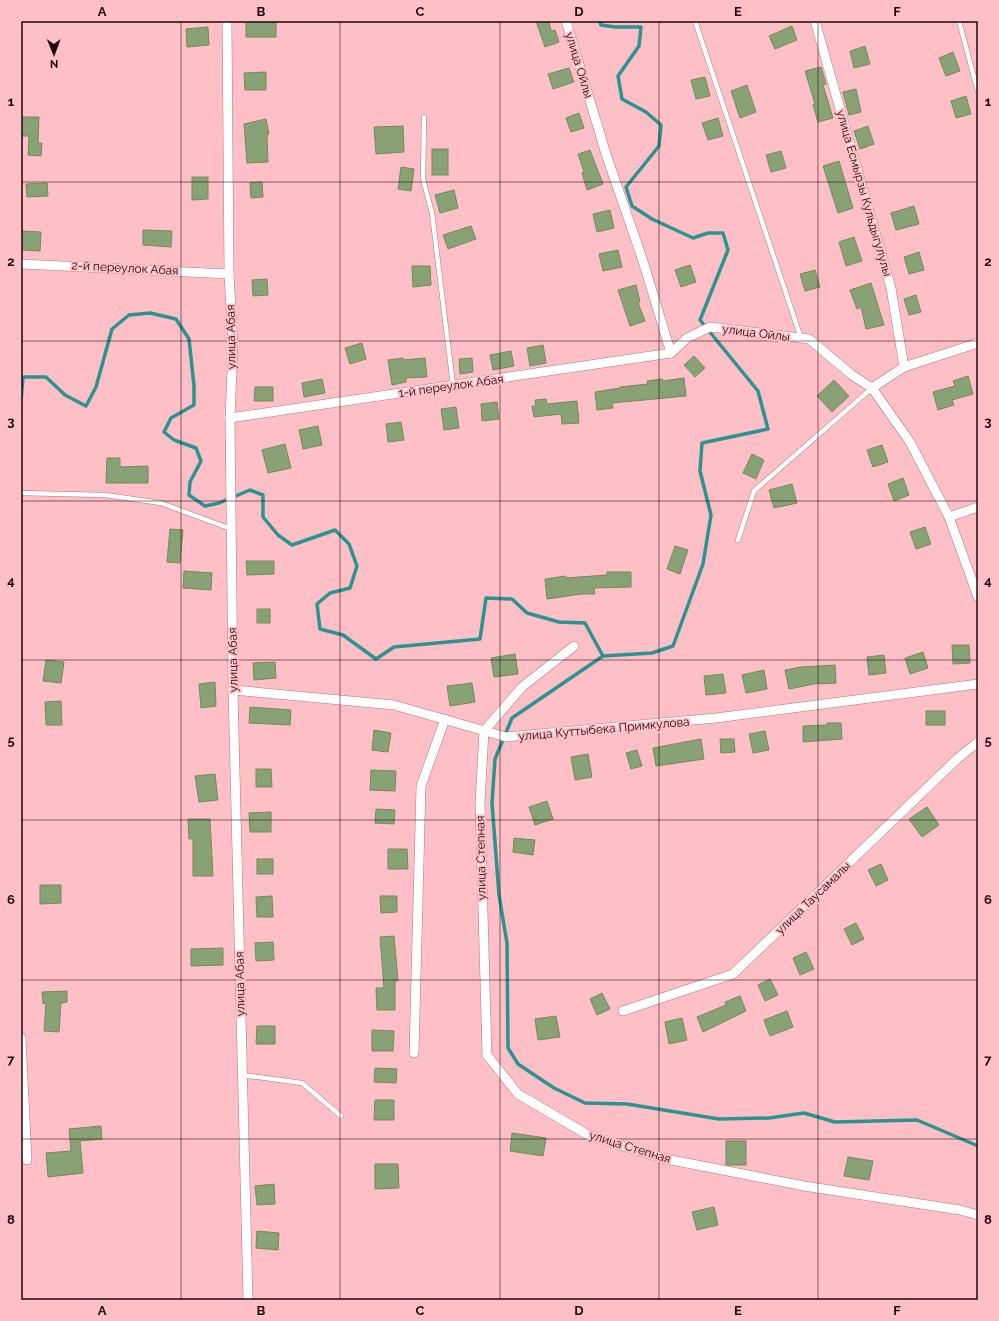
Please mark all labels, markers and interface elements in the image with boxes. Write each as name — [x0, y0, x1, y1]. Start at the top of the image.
text: A — [98, 4, 107, 19]
text: B — [257, 4, 266, 19]
text: C — [416, 4, 425, 19]
text: D — [574, 4, 584, 19]
text: E — [734, 4, 742, 19]
text: F — [893, 4, 901, 19]
street label: улица Ойлы — [562, 30, 596, 100]
north arrow — [34, 34, 74, 74]
text: N — [50, 57, 58, 70]
text: 1 — [8, 94, 15, 109]
text: 1 — [985, 94, 992, 109]
street label: улица Есмырзы Кульдыгулулы — [833, 108, 895, 278]
text: 2 — [7, 254, 15, 269]
text: 2 — [984, 254, 992, 269]
street label: 2-й переулок Абая — [71, 258, 179, 278]
street label: улица Абая — [223, 305, 239, 369]
street label: улица Ойлы — [721, 322, 791, 344]
street label: 1-й переулок Абая — [398, 372, 504, 400]
text: 3 — [7, 414, 15, 429]
text: 3 — [984, 414, 992, 429]
text: 4 — [7, 573, 15, 588]
text: 4 — [984, 573, 992, 588]
street label: улица Абая — [225, 628, 241, 692]
street label: улица Куттыбека Примкулова — [518, 715, 690, 743]
text: 5 — [7, 733, 15, 748]
text: 5 — [984, 733, 992, 748]
street label: улица Степная — [473, 816, 489, 900]
street label: улица Таусамалы — [773, 859, 853, 937]
text: 6 — [7, 892, 15, 907]
text: 6 — [984, 892, 992, 907]
street label: улица Абая — [232, 952, 248, 1016]
text: 7 — [7, 1052, 15, 1067]
text: 7 — [984, 1052, 992, 1067]
street label: улица Степная — [588, 1128, 672, 1166]
text: 8 — [7, 1212, 15, 1227]
text: 8 — [984, 1212, 992, 1227]
text: A — [98, 1303, 107, 1318]
text: B — [257, 1303, 266, 1318]
text: C — [416, 1303, 425, 1318]
text: D — [574, 1303, 584, 1318]
text: E — [734, 1303, 742, 1318]
text: F — [893, 1303, 901, 1318]

